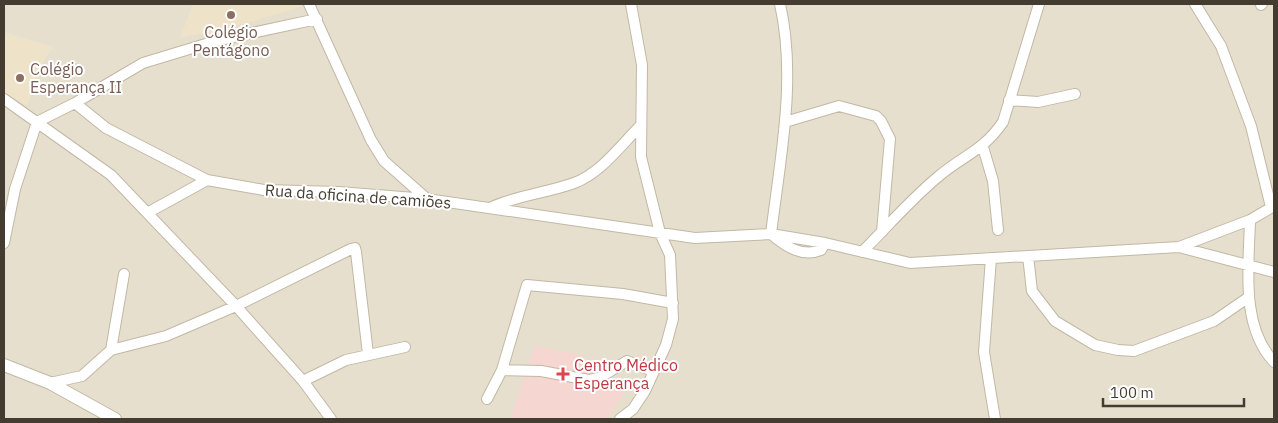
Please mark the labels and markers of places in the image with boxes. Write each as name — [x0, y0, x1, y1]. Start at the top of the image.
marker: Colégio Pentágono — [225, 9, 237, 21]
place label: Colégio Pentágono — [193, 22, 269, 60]
place label: Colégio Esperança II — [30, 59, 122, 97]
marker: Colégio Esperança II — [14, 72, 26, 84]
place label: Centro Médico Esperança — [574, 355, 678, 393]
marker: Centro Médico Esperança — [556, 367, 570, 381]

